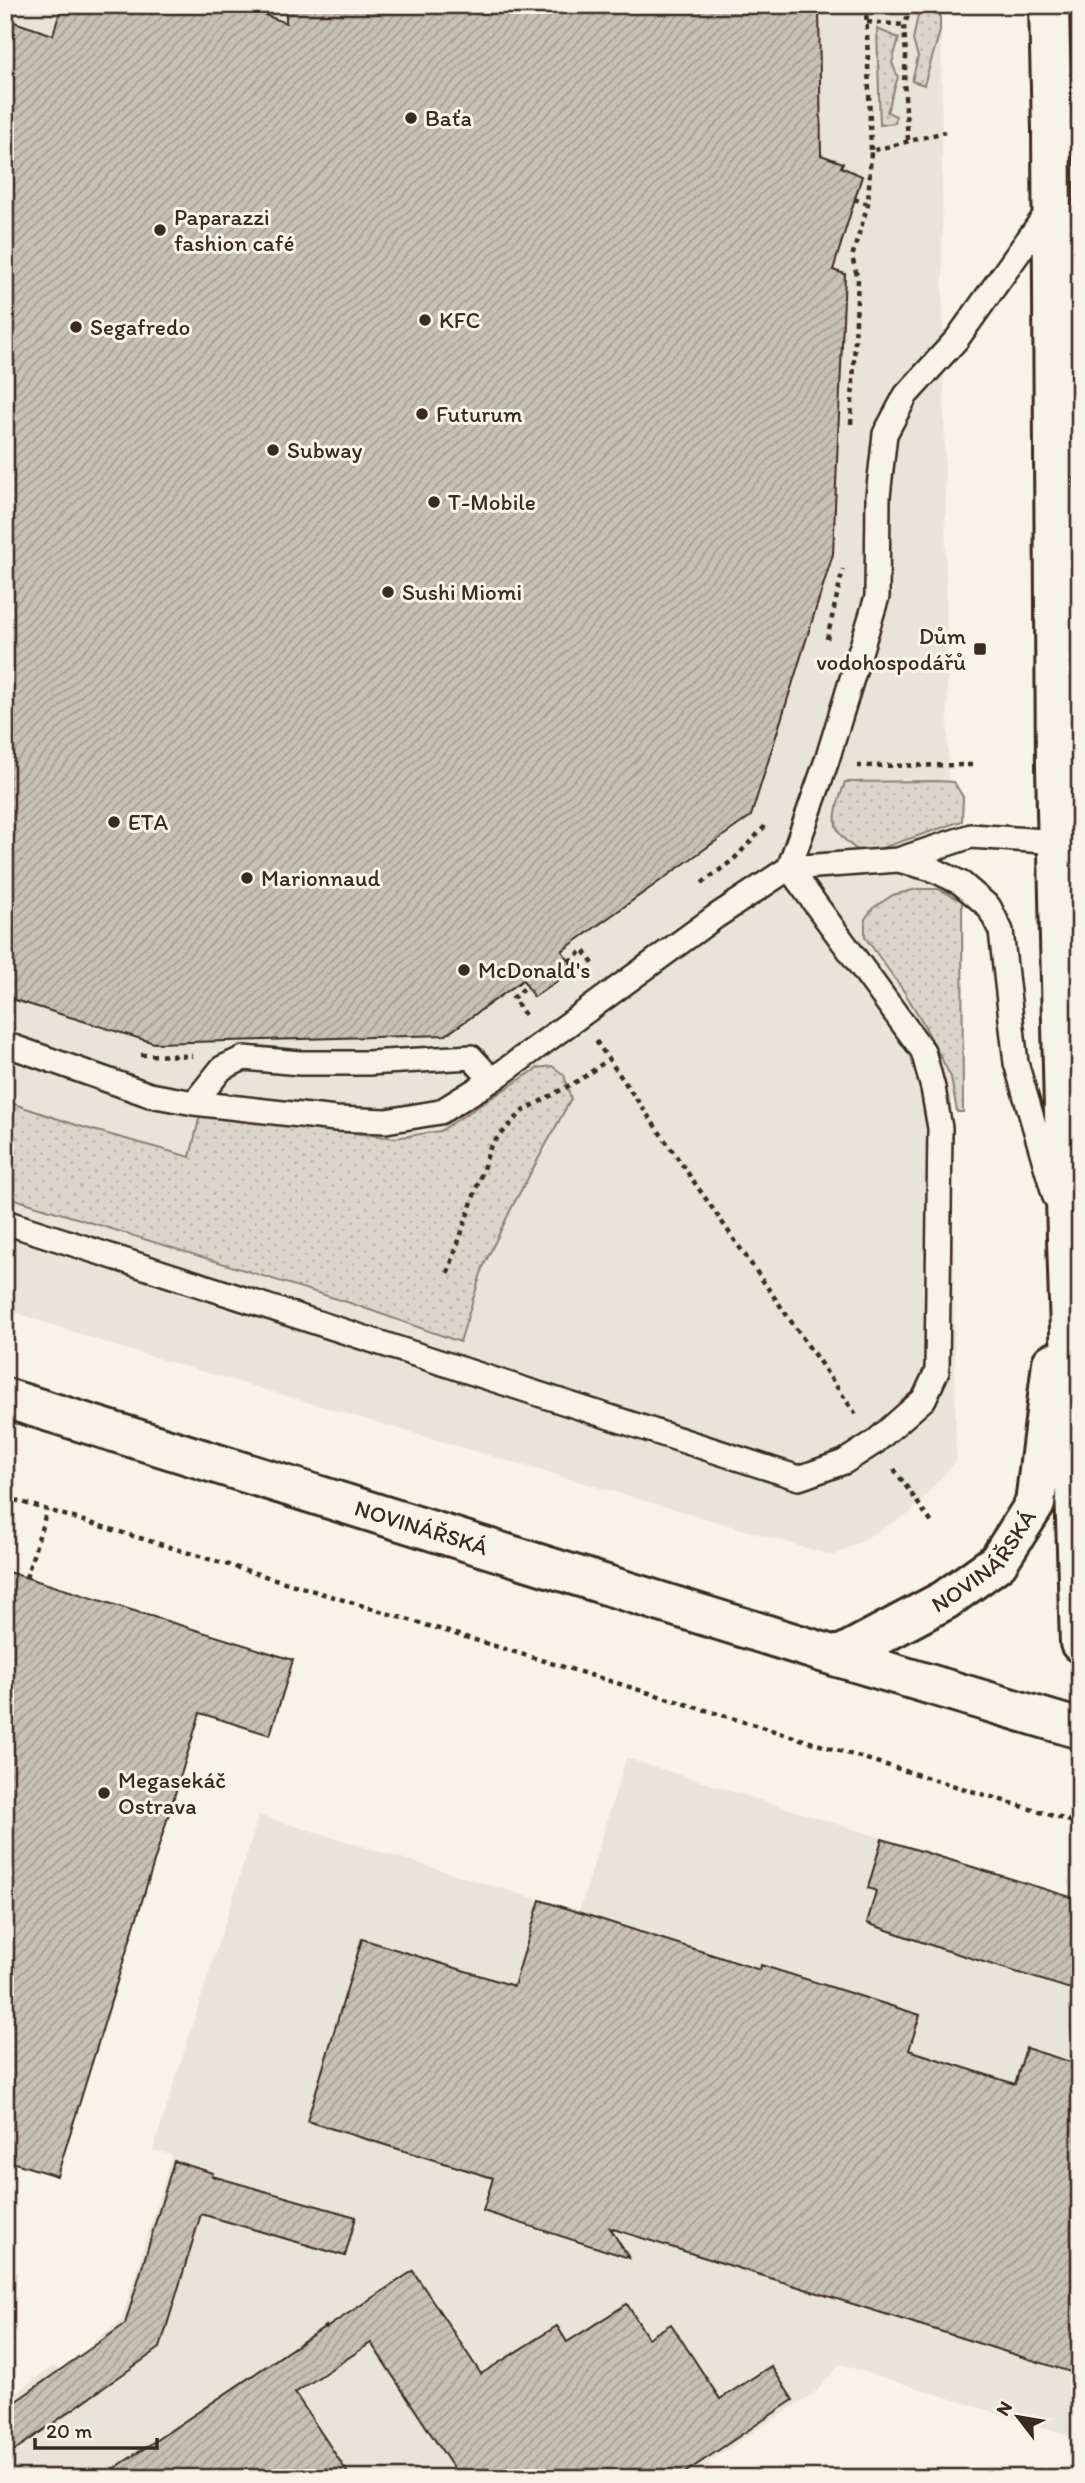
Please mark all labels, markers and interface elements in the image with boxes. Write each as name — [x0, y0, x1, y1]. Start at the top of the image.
place label: Baťa — [425, 104, 472, 132]
marker: Baťa — [403, 110, 419, 126]
place label: Paparazzi fashion café — [174, 203, 295, 257]
marker: Paparazzi fashion café — [152, 222, 168, 238]
place label: KFC — [439, 306, 480, 334]
marker: KFC — [417, 312, 433, 328]
place label: Segafredo — [90, 313, 190, 341]
marker: Segafredo — [68, 319, 84, 335]
place label: Futurum — [436, 400, 522, 428]
marker: Futurum — [414, 406, 430, 422]
place label: Subway — [287, 436, 363, 464]
marker: Subway — [265, 442, 281, 458]
place label: T-Mobile — [448, 488, 536, 516]
marker: T-Mobile — [426, 494, 442, 510]
place label: Sushi Miomi — [402, 578, 522, 606]
marker: Sushi Miomi — [380, 584, 396, 600]
place label: Dům vodohospodářů — [816, 622, 966, 676]
marker: Dům vodohospodářů — [972, 641, 988, 657]
place label: ETA — [128, 808, 169, 836]
marker: ETA — [106, 814, 122, 830]
place label: Marionnaud — [261, 864, 381, 892]
marker: Marionnaud — [239, 870, 255, 886]
place label: McDonald's — [478, 956, 591, 984]
marker: McDonald's — [456, 962, 472, 978]
street label: NOVINÁŘSKÁ — [351, 1494, 492, 1561]
street label: NOVINÁŘSKÁ — [927, 1504, 1042, 1619]
place label: Megasekáč Ostrava — [118, 1766, 226, 1820]
marker: Megasekáč Ostrava — [96, 1785, 112, 1801]
north arrow — [984, 2382, 1054, 2452]
text: N — [991, 2397, 1017, 2420]
scale bar — [35, 2406, 158, 2450]
text: 20 m — [46, 2418, 93, 2443]

